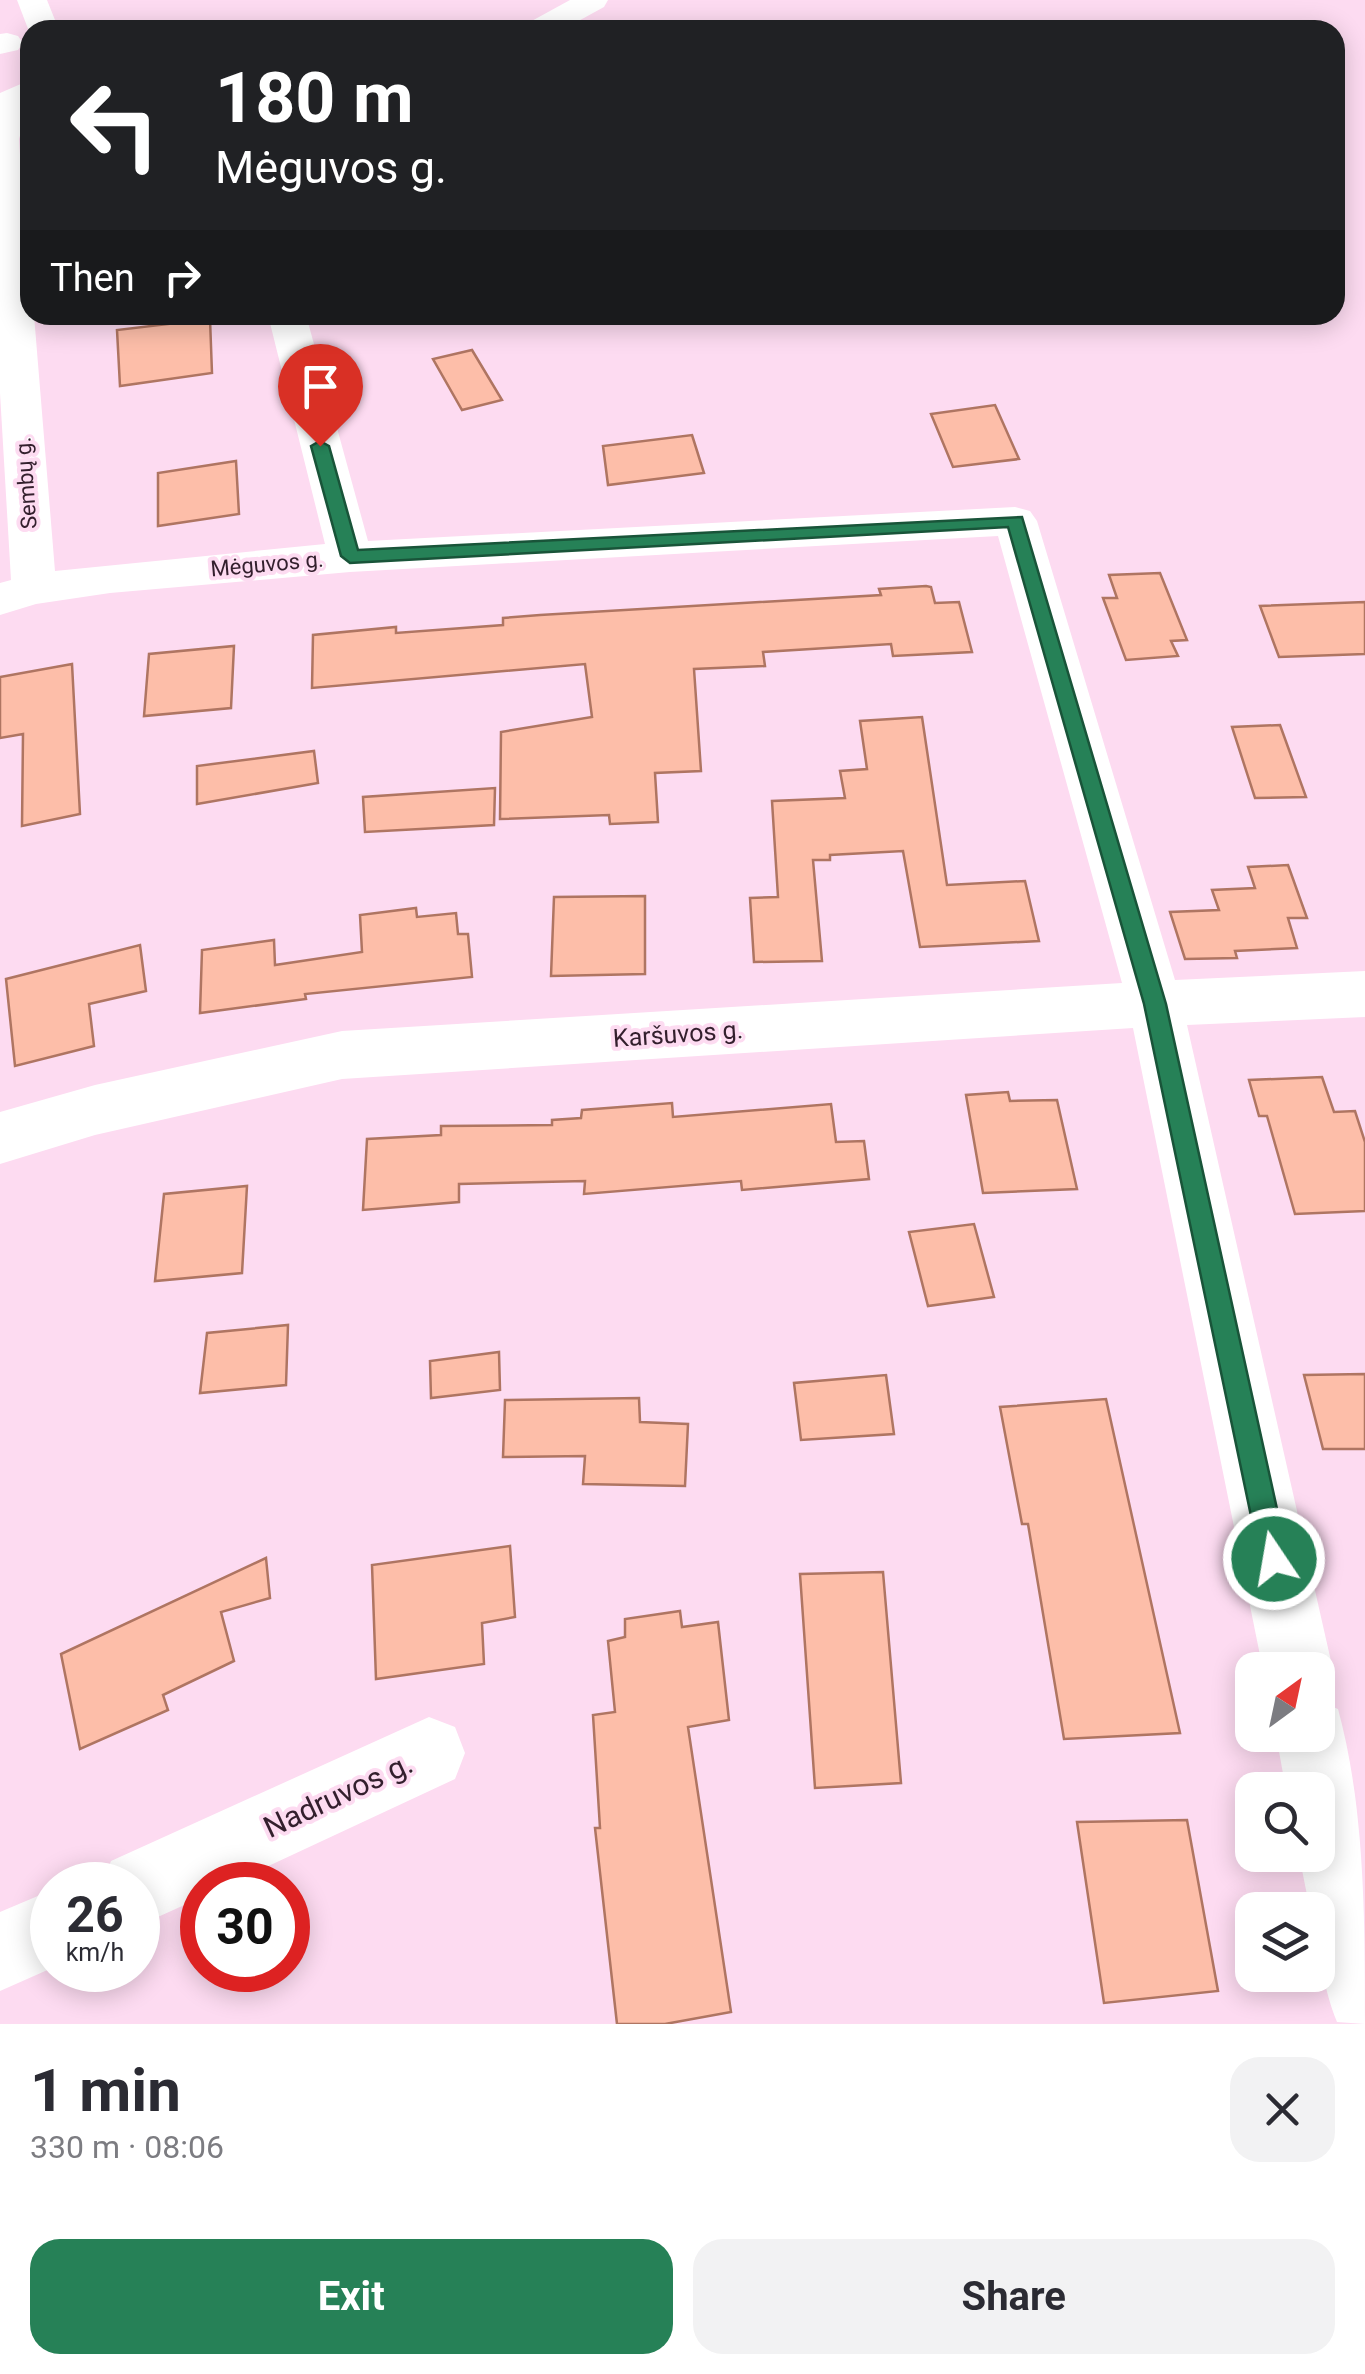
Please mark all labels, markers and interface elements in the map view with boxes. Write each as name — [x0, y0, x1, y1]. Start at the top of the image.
text: 180 m — [215, 57, 414, 139]
icon: left — [50, 60, 180, 190]
text: Mėguvos g. — [215, 141, 447, 194]
icon: right — [155, 250, 210, 305]
text: Then — [50, 256, 135, 300]
pin — [278, 344, 363, 447]
icon: arrive — [293, 359, 348, 414]
street label: Sembų g. — [10, 436, 42, 530]
street label: Mėguvos g. — [209, 547, 325, 581]
street label: Karšuvos g. — [612, 1015, 744, 1053]
position arrow — [1222, 1507, 1326, 1611]
north arrow — [1235, 1652, 1335, 1752]
map controls — [1235, 1652, 1335, 1992]
street label: Nadruvos g. — [258, 1745, 418, 1845]
button: search — [1235, 1772, 1335, 1872]
speed limit sign: 30 — [180, 1862, 310, 1992]
text: 26 — [66, 1886, 124, 1944]
button: layers — [1235, 1892, 1335, 1992]
text: km/h — [66, 1938, 124, 1967]
text: 1 min — [30, 2055, 181, 2126]
button: close — [1230, 2057, 1335, 2162]
text: 330 m · 08:06 — [30, 2128, 224, 2166]
button: Exit — [30, 2239, 673, 2354]
button: Share — [693, 2239, 1335, 2354]

